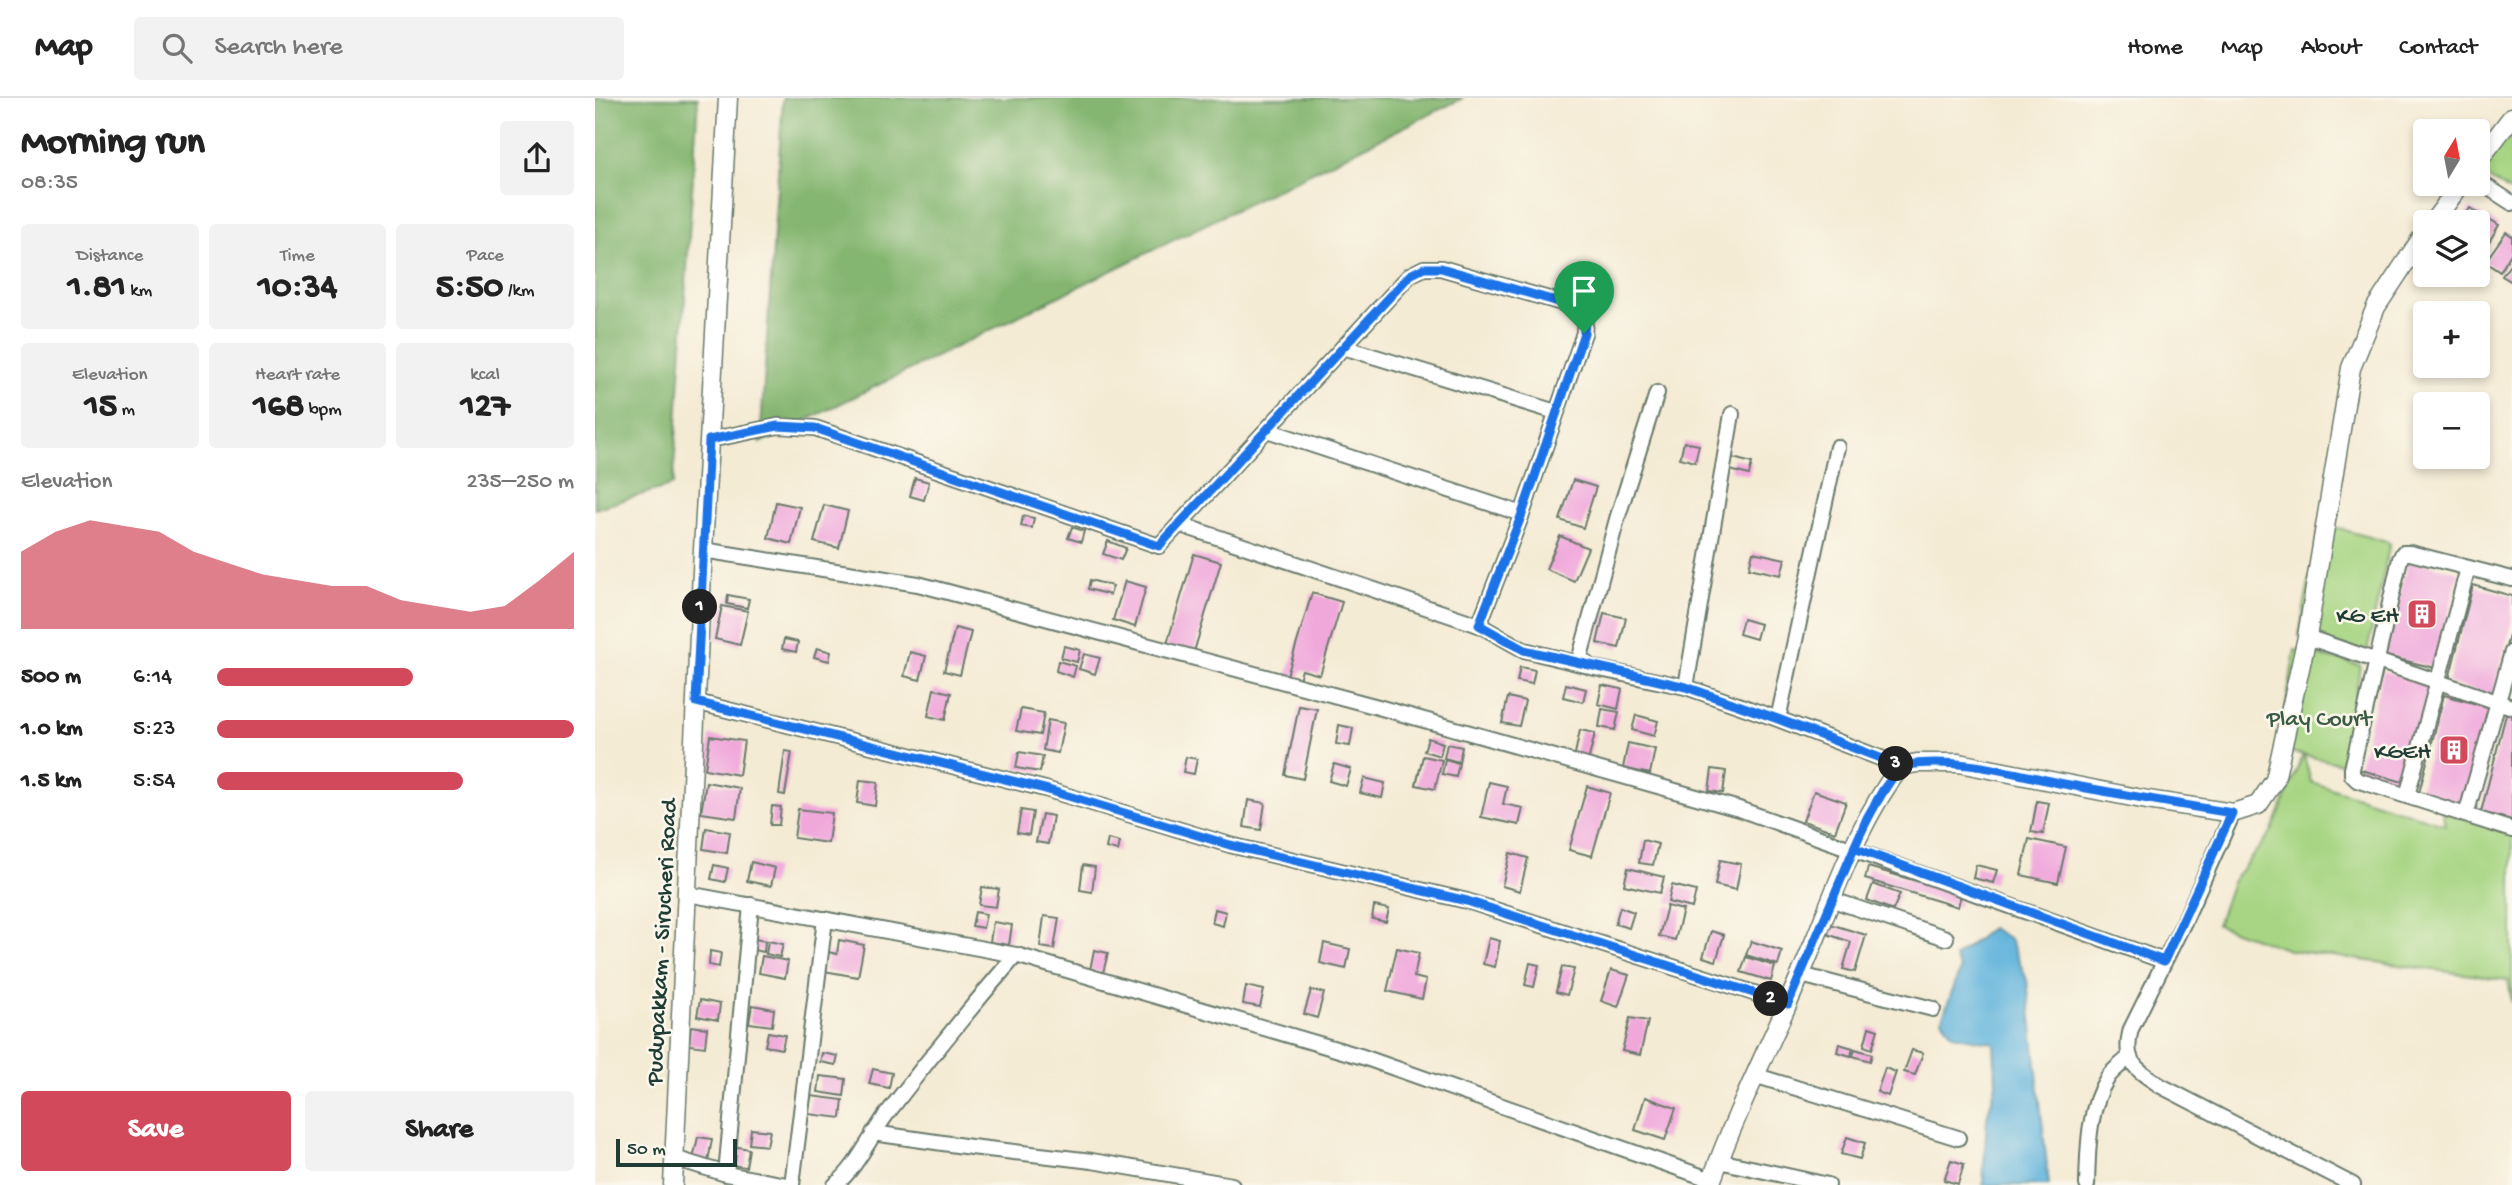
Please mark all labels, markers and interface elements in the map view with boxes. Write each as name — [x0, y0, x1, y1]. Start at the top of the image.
search box — [134, 17, 624, 80]
text: Map — [35, 29, 92, 67]
icon: search — [158, 29, 196, 67]
text: Search here — [214, 33, 343, 64]
text: Home — [2127, 34, 2183, 63]
text: Map — [2221, 34, 2263, 63]
text: About — [2301, 34, 2361, 63]
text: Contact — [2399, 34, 2477, 63]
north arrow — [2413, 119, 2490, 196]
map controls — [2413, 119, 2490, 469]
button: share — [500, 121, 574, 195]
text: Morning run — [21, 122, 205, 166]
text: 08:35 — [21, 170, 78, 197]
button: layers — [2413, 210, 2490, 287]
text: Distance — [76, 245, 143, 268]
text: Time — [280, 245, 315, 268]
text: Pace — [467, 245, 504, 268]
pin — [1554, 261, 1614, 333]
text: 1.81 — [67, 268, 126, 309]
text: 10:34 — [258, 268, 337, 309]
text: 5:50 — [436, 268, 503, 309]
icon: arrive — [1565, 272, 1603, 310]
text: km — [126, 280, 152, 303]
text: /km — [503, 280, 535, 303]
button: + — [2413, 301, 2490, 378]
text: Elevation — [72, 364, 148, 387]
text: Heart rate — [255, 364, 340, 387]
text: kcal — [470, 364, 500, 387]
text: 15 — [85, 387, 117, 428]
text: 168 — [253, 387, 304, 428]
text: 127 — [460, 387, 510, 428]
button: − — [2413, 392, 2490, 469]
text: m — [117, 399, 135, 422]
text: bpm — [304, 399, 342, 422]
text: Elevation — [21, 469, 112, 496]
text: 235–250 m — [466, 469, 574, 496]
pin: 1 — [683, 589, 717, 624]
text: 1 — [696, 595, 703, 618]
building icon: KG EH — [2405, 597, 2439, 631]
place label: KG EH — [2336, 603, 2399, 632]
text: 500 m — [21, 664, 81, 691]
text: 6:14 — [133, 664, 172, 691]
park label: Play Court — [2266, 706, 2373, 735]
text: 1.0 km — [21, 716, 83, 743]
text: 5:23 — [133, 716, 176, 743]
building icon: KGEH — [2437, 733, 2471, 767]
place label: KGEH — [2374, 739, 2431, 768]
pin: 3 — [1879, 746, 1913, 782]
text: 3 — [1891, 752, 1900, 775]
text: 1.5 km — [21, 768, 82, 795]
text: 5:54 — [133, 768, 175, 795]
street label: Pudupakkam - Sirucheri Road — [641, 796, 686, 1087]
pin: 2 — [1753, 982, 1789, 1016]
text: 2 — [1766, 987, 1775, 1010]
button: Save — [21, 1091, 291, 1171]
button: Share — [305, 1091, 574, 1171]
scale bar — [616, 1136, 737, 1168]
text: 50 m — [627, 1139, 666, 1162]

